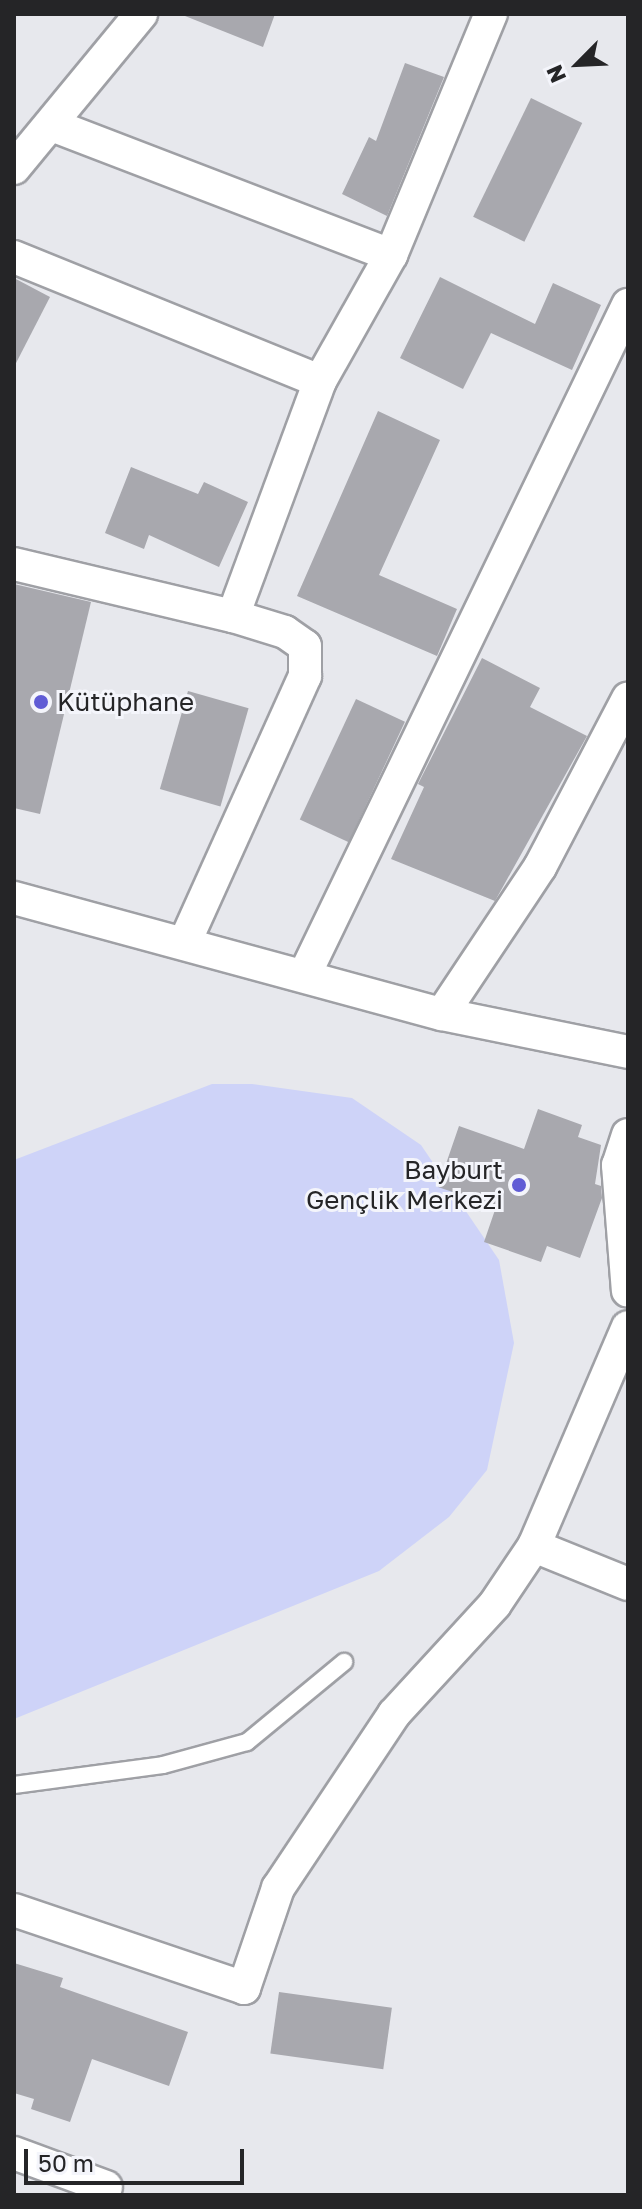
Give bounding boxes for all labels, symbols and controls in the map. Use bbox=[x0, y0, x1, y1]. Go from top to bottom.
north arrow bbox=[538, 24, 618, 104]
text: N bbox=[540, 61, 571, 87]
place label: Kütüphane bbox=[57, 686, 194, 718]
marker: Kütüphane bbox=[32, 693, 50, 711]
place label: Bayburt Gençlik Merkezi bbox=[306, 1154, 503, 1216]
marker: Bayburt Gençlik Merkezi bbox=[510, 1176, 528, 1194]
scale bar bbox=[28, 2133, 248, 2183]
text: 50 m bbox=[38, 2148, 94, 2177]

